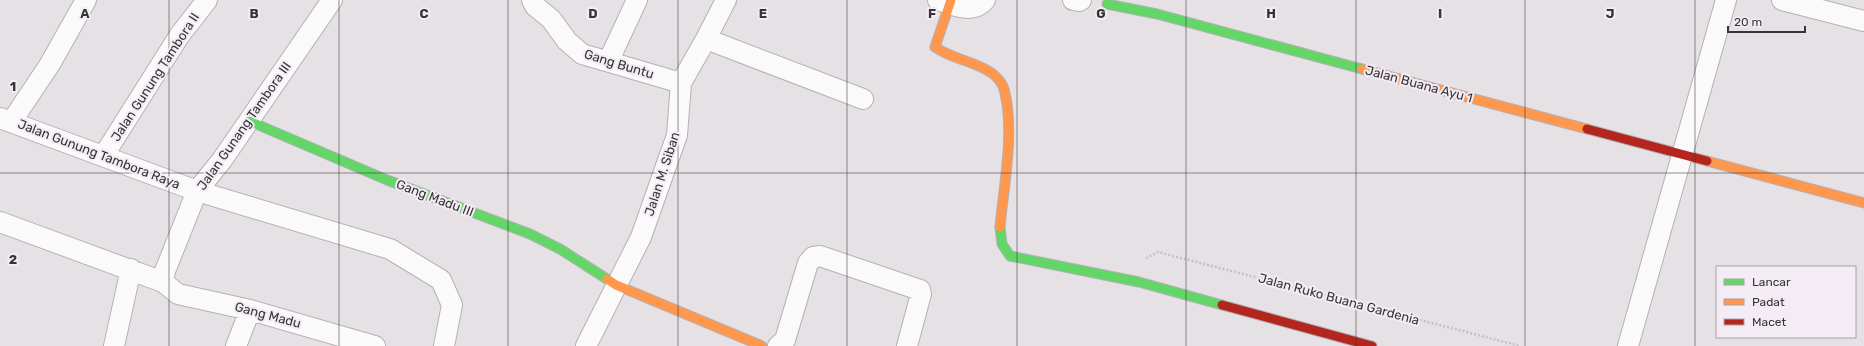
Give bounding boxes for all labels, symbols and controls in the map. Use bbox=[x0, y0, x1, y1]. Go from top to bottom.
text: A bbox=[80, 6, 90, 21]
text: B bbox=[249, 6, 259, 21]
text: C bbox=[419, 6, 429, 21]
text: D bbox=[588, 6, 598, 21]
text: E bbox=[759, 6, 767, 21]
text: F bbox=[928, 6, 936, 21]
text: G bbox=[1096, 6, 1106, 21]
text: H bbox=[1266, 6, 1276, 21]
text: I bbox=[1438, 6, 1442, 21]
text: J bbox=[1606, 6, 1614, 21]
scale bar bbox=[1728, 8, 1805, 34]
street label: Jalan Gunung Tambora II bbox=[108, 10, 203, 145]
text: 20 m bbox=[1734, 15, 1762, 29]
street label: Gang Buntu bbox=[582, 46, 656, 83]
street label: Jalan Gunang Tambora III bbox=[194, 59, 295, 194]
street label: Jalan Buana Ayu 1 bbox=[1364, 62, 1474, 106]
text: 1 bbox=[10, 79, 16, 94]
street label: Jalan Gunung Tambora Raya bbox=[15, 116, 182, 193]
street label: Jalan M. Siban bbox=[641, 130, 683, 218]
street label: Gang Madu III bbox=[394, 176, 476, 221]
text: 2 bbox=[9, 252, 17, 267]
legend bbox=[1716, 266, 1856, 338]
street label: Jalan Ruko Buana Gardenia bbox=[1257, 270, 1421, 328]
text: Lancar bbox=[1752, 275, 1791, 289]
text: Padat bbox=[1752, 295, 1785, 309]
street label: Gang Madu bbox=[233, 299, 303, 332]
text: Macet bbox=[1752, 315, 1786, 329]

